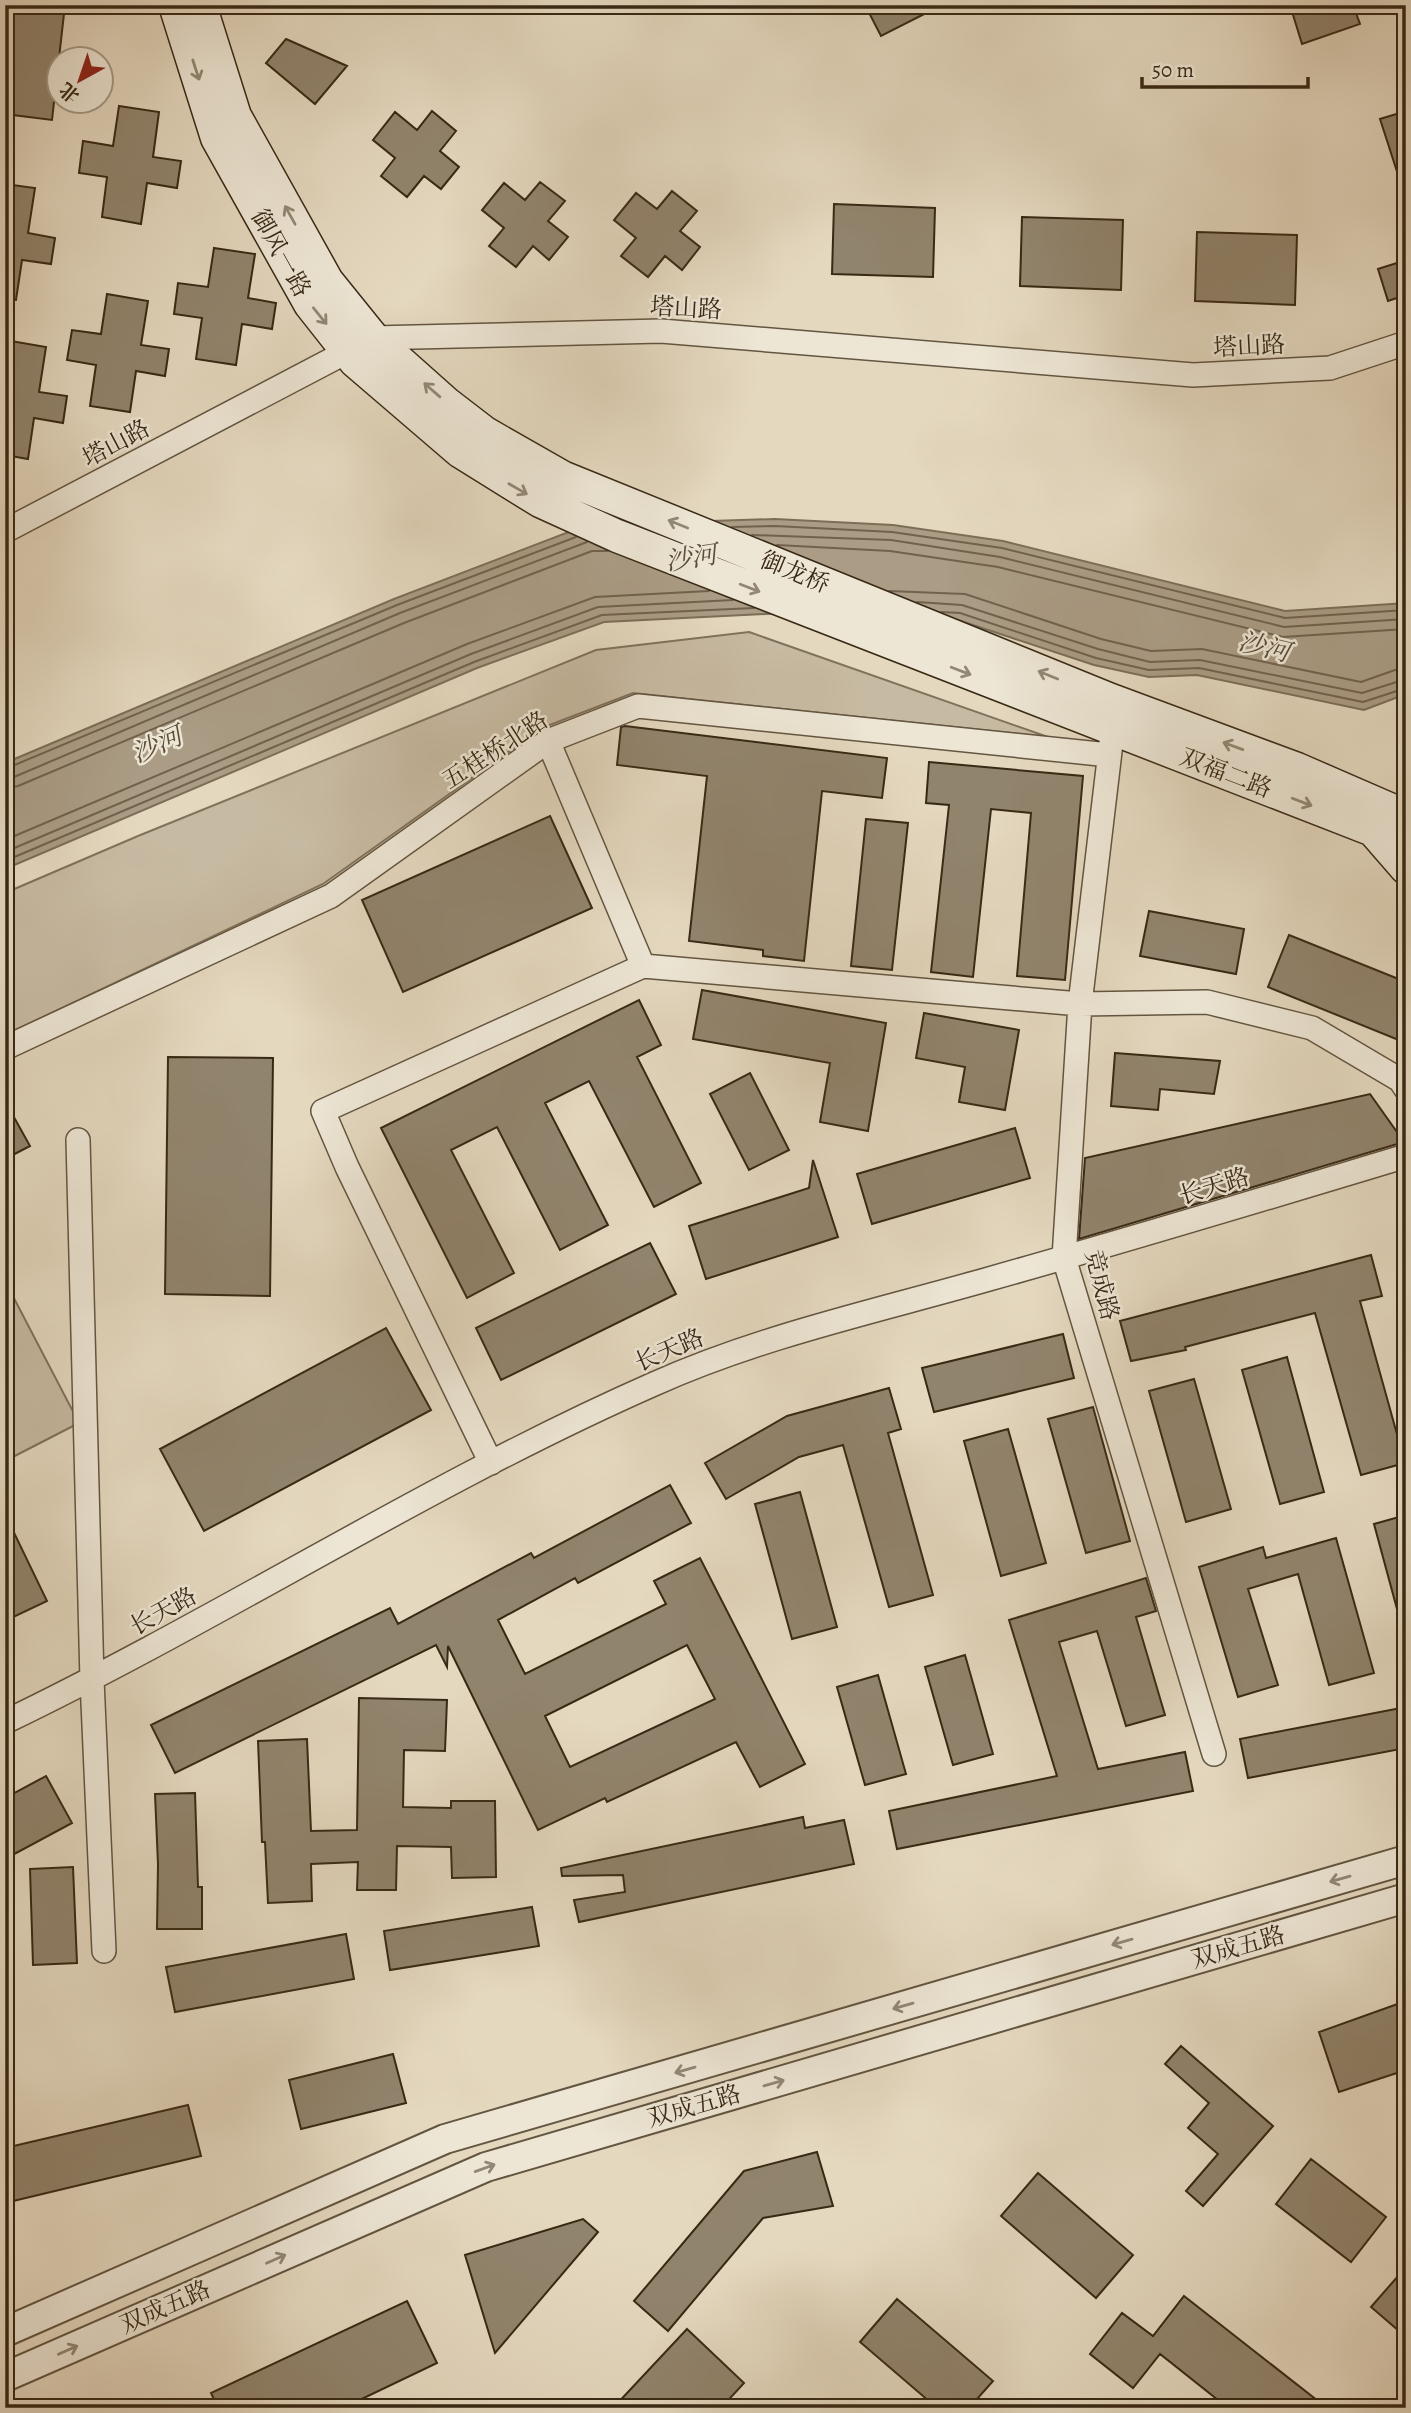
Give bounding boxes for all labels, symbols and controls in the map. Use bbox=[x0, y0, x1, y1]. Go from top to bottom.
north arrow bbox=[46, 46, 116, 116]
scale bar bbox=[1142, 46, 1308, 90]
text: 50 m bbox=[1152, 56, 1194, 84]
one-way arrow bbox=[191, 59, 203, 81]
text: 北 bbox=[54, 76, 85, 108]
street label: 御风一路 bbox=[244, 203, 318, 303]
one-way arrow bbox=[283, 206, 297, 226]
street label: 塔山路 bbox=[649, 290, 723, 326]
one-way arrow bbox=[312, 306, 327, 325]
street label: 塔山路 bbox=[1212, 328, 1286, 364]
one-way arrow bbox=[423, 382, 441, 398]
street label: 塔山路 bbox=[77, 412, 155, 474]
one-way arrow bbox=[508, 482, 528, 496]
one-way arrow bbox=[668, 517, 689, 530]
water label: 沙河 bbox=[663, 536, 723, 579]
street label: 御龙桥 bbox=[756, 544, 834, 600]
one-way arrow bbox=[738, 583, 760, 596]
water label: 沙河 bbox=[1235, 624, 1297, 671]
one-way arrow bbox=[950, 666, 972, 679]
one-way arrow bbox=[1037, 667, 1059, 680]
street label: 五桂桥北路 bbox=[436, 704, 554, 796]
water label: 沙河 bbox=[126, 717, 192, 772]
one-way arrow bbox=[1222, 738, 1244, 751]
street label: 双福二路 bbox=[1175, 741, 1277, 805]
one-way arrow bbox=[1290, 796, 1312, 809]
street label: 长天路 bbox=[1175, 1160, 1253, 1212]
street label: 竞成路 bbox=[1078, 1246, 1126, 1324]
street label: 长天路 bbox=[630, 1321, 708, 1379]
street label: 长天路 bbox=[124, 1580, 202, 1642]
one-way arrow bbox=[1329, 1873, 1351, 1886]
street label: 双成五路 bbox=[1187, 1918, 1289, 1976]
one-way arrow bbox=[1111, 1937, 1133, 1950]
one-way arrow bbox=[893, 2000, 915, 2013]
one-way arrow bbox=[674, 2064, 696, 2077]
one-way arrow bbox=[762, 2075, 784, 2088]
street label: 双成五路 bbox=[643, 2077, 745, 2135]
one-way arrow bbox=[474, 2161, 495, 2174]
one-way arrow bbox=[265, 2252, 286, 2265]
street label: 双成五路 bbox=[115, 2273, 215, 2341]
one-way arrow bbox=[57, 2343, 78, 2356]

